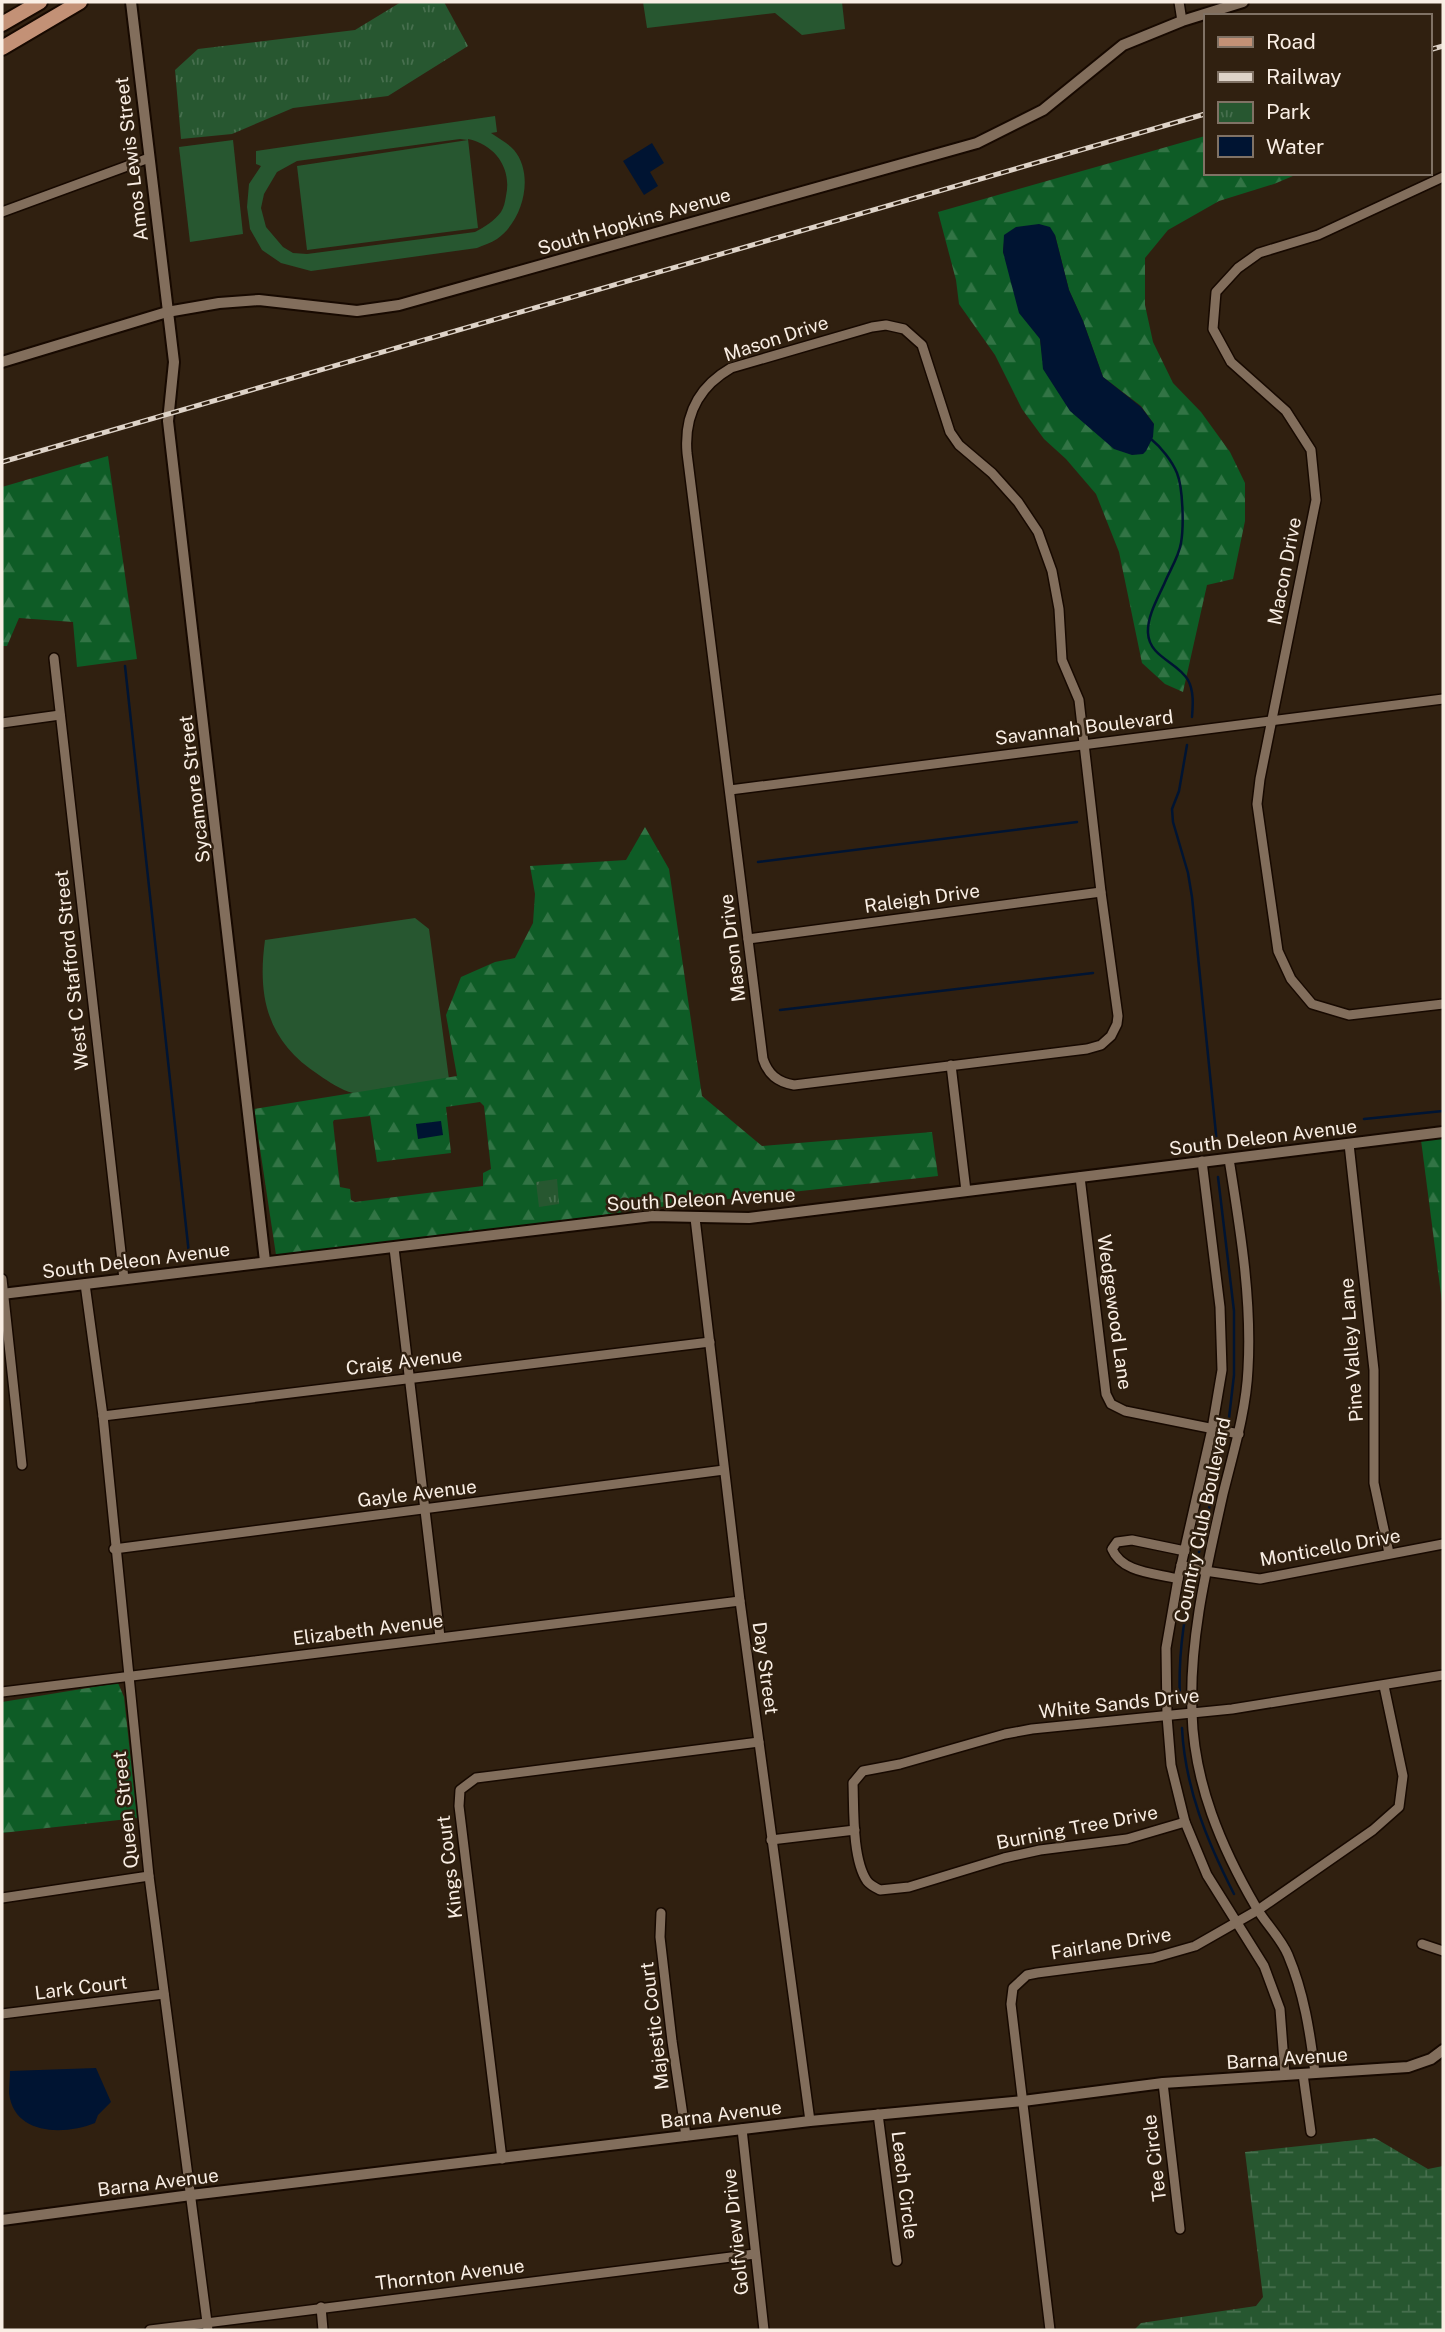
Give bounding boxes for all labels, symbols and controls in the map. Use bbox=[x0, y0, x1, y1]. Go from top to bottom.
legend bbox=[1204, 14, 1431, 175]
text: Road bbox=[1266, 29, 1316, 54]
text: Railway bbox=[1266, 64, 1342, 89]
street label: Amos Lewis Street bbox=[110, 76, 152, 242]
text: Park bbox=[1266, 99, 1311, 124]
text: Water bbox=[1266, 134, 1324, 159]
street label: South Hopkins Avenue bbox=[535, 183, 733, 259]
street label: Mason Drive bbox=[721, 311, 831, 365]
street label: Macon Drive bbox=[1263, 515, 1305, 627]
street label: Savannah Boulevard bbox=[993, 705, 1175, 749]
street label: Sycamore Street bbox=[174, 714, 214, 864]
street label: West C Stafford Street bbox=[50, 869, 92, 1071]
street label: Raleigh Drive bbox=[863, 879, 981, 917]
street label: Mason Drive bbox=[714, 893, 750, 1003]
street label: South Deleon Avenue bbox=[1168, 1115, 1358, 1159]
street label: South Deleon Avenue bbox=[606, 1183, 796, 1215]
street label: Wedgewood Lane bbox=[1093, 1233, 1137, 1391]
street label: South Deleon Avenue bbox=[41, 1238, 231, 1282]
street label: Pine Valley Lane bbox=[1335, 1277, 1367, 1423]
street label: Craig Avenue bbox=[345, 1343, 463, 1379]
street label: Country Club Boulevard bbox=[1169, 1415, 1235, 1625]
street label: Gayle Avenue bbox=[356, 1475, 478, 1511]
street label: Monticello Drive bbox=[1258, 1524, 1402, 1570]
street label: Elizabeth Avenue bbox=[291, 1609, 445, 1649]
street label: Day Street bbox=[749, 1620, 783, 1716]
street label: White Sands Drive bbox=[1038, 1684, 1200, 1722]
street label: Queen Street bbox=[108, 1750, 142, 1870]
street label: Burning Tree Drive bbox=[994, 1801, 1160, 1853]
street label: Kings Court bbox=[432, 1814, 466, 1920]
street label: Fairlane Drive bbox=[1049, 1923, 1173, 1963]
street label: Majestic Court bbox=[635, 1961, 673, 2091]
street label: Lark Court bbox=[33, 1970, 129, 2004]
street label: Barna Avenue bbox=[1225, 2043, 1349, 2073]
street label: Barna Avenue bbox=[659, 2096, 783, 2132]
street label: Tee Circle bbox=[1138, 2113, 1170, 2203]
street label: Leach Circle bbox=[887, 2130, 923, 2240]
street label: Barna Avenue bbox=[96, 2164, 220, 2200]
street label: Golfview Drive bbox=[717, 2167, 753, 2297]
street label: Thornton Avenue bbox=[374, 2254, 526, 2294]

